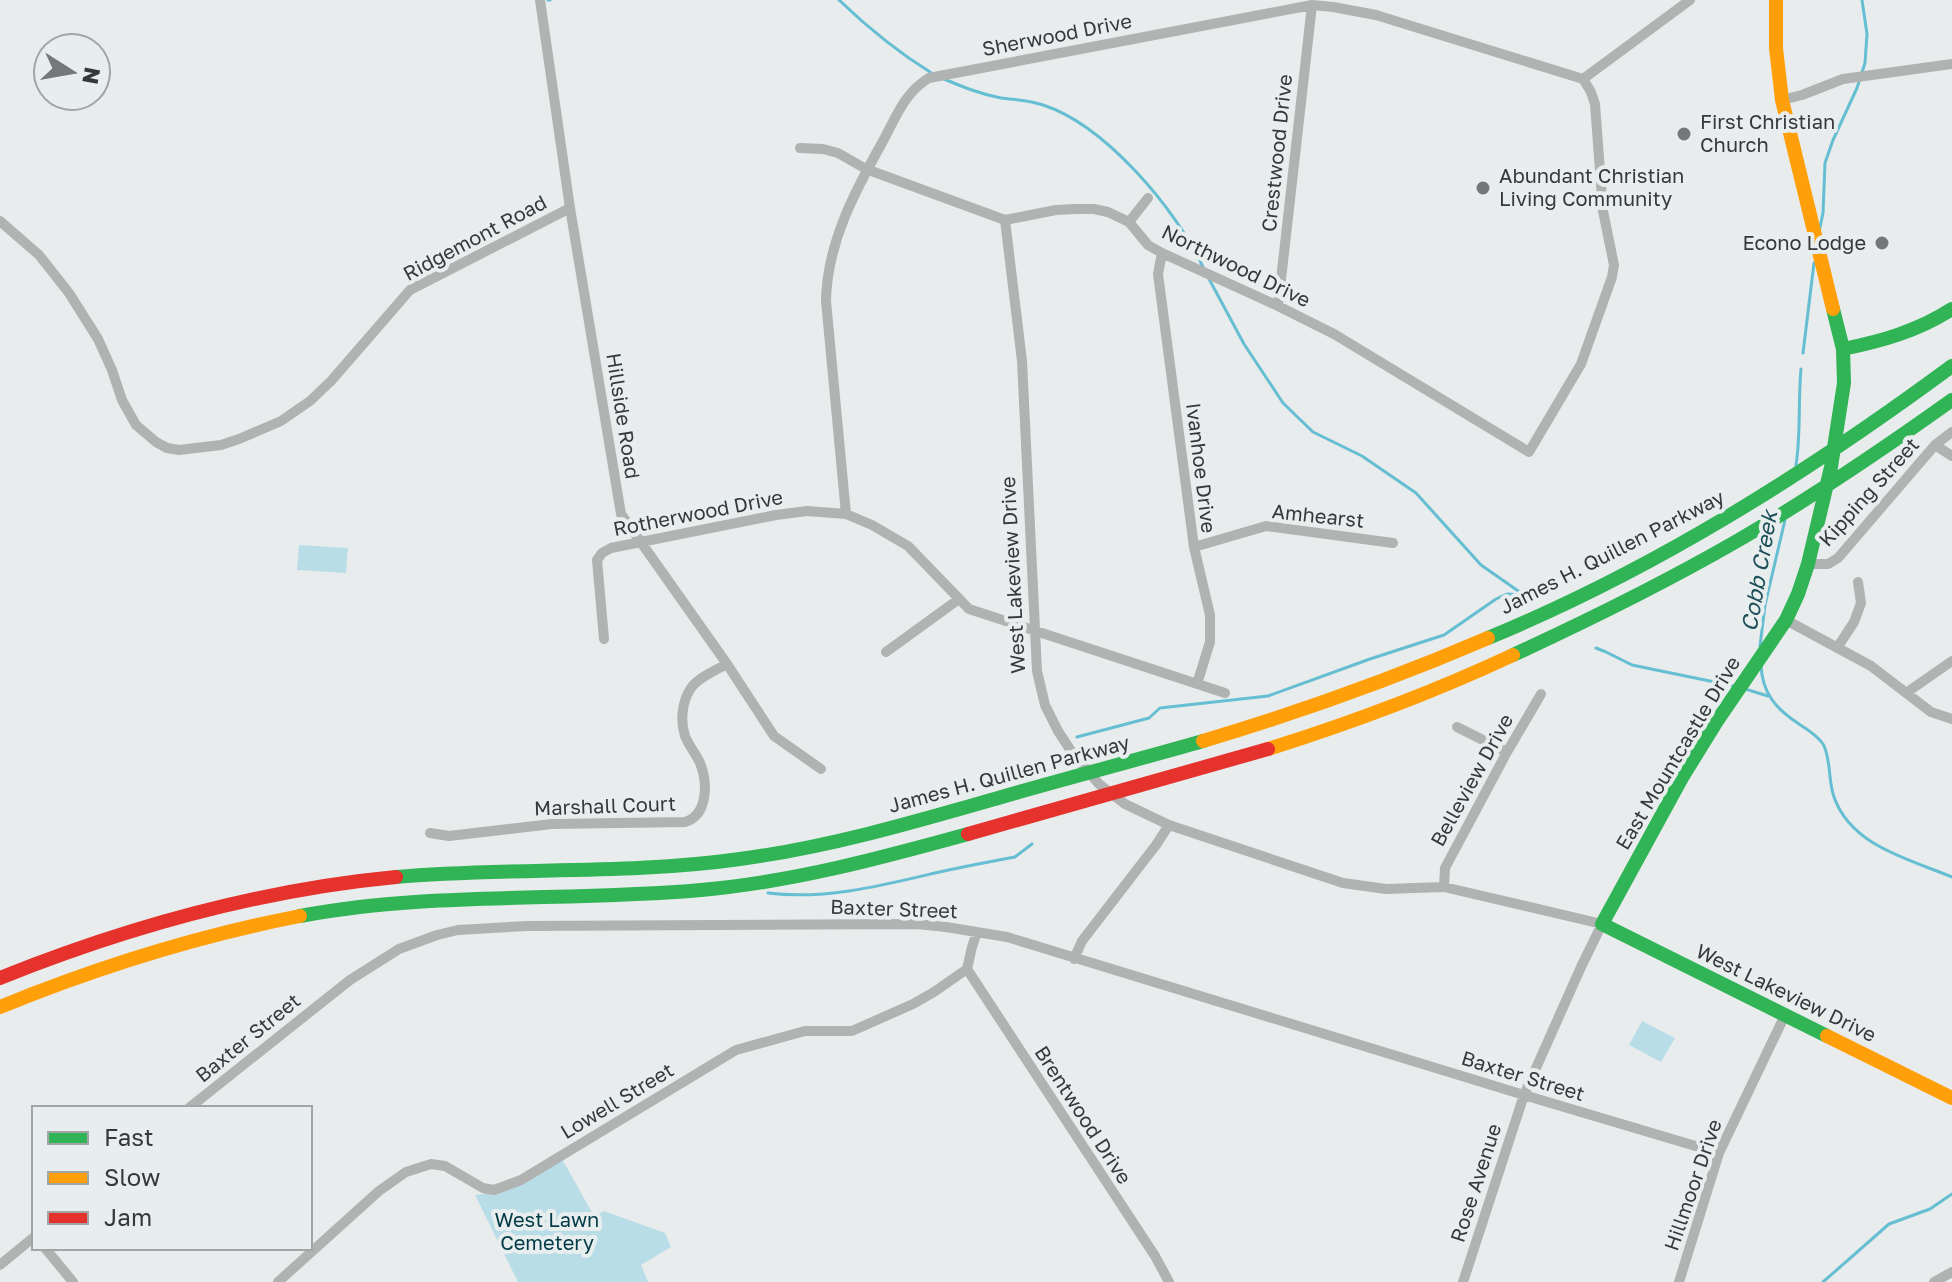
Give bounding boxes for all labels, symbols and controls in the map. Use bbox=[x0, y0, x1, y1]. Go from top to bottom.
street label: Sherwood Drive bbox=[980, 8, 1134, 60]
north arrow bbox=[32, 32, 112, 112]
text: N bbox=[77, 65, 107, 87]
street label: Crestwood Drive bbox=[1256, 73, 1296, 233]
place label: First Christian Church bbox=[1700, 109, 1835, 156]
marker: First Christian Church bbox=[1675, 125, 1693, 143]
place label: Abundant Christian Living Community bbox=[1499, 163, 1684, 210]
marker: Abundant Christian Living Community bbox=[1474, 179, 1492, 197]
street label: Ridgemont Road bbox=[399, 189, 550, 285]
street label: Northwood Drive bbox=[1158, 219, 1315, 311]
place label: Econo Lodge bbox=[1742, 230, 1866, 254]
marker: Econo Lodge bbox=[1873, 234, 1891, 252]
street label: Hillside Road bbox=[602, 351, 646, 481]
street label: Ivanhoe Drive bbox=[1182, 401, 1222, 534]
street label: Kipping Street bbox=[1813, 432, 1923, 551]
street label: West Lakeview Drive bbox=[995, 476, 1029, 674]
street label: Rotherwood Drive bbox=[611, 484, 785, 540]
street label: James H. Quillen Parkway bbox=[1495, 484, 1728, 618]
street label: Amhearst bbox=[1271, 498, 1365, 532]
water label: Cobb Creek bbox=[1735, 506, 1783, 633]
street label: East Mountcastle Drive bbox=[1610, 651, 1744, 854]
street label: Belleview Drive bbox=[1425, 709, 1517, 850]
street label: James H. Quillen Parkway bbox=[886, 729, 1132, 817]
street label: Marshall Court bbox=[533, 791, 676, 819]
street label: Baxter Street bbox=[830, 894, 958, 922]
street label: West Lakeview Drive bbox=[1692, 938, 1880, 1046]
street label: Baxter Street bbox=[190, 988, 305, 1087]
street label: Brentwood Drive bbox=[1030, 1041, 1137, 1188]
street label: Baxter Street bbox=[1459, 1045, 1588, 1105]
street label: Lowell Street bbox=[556, 1057, 677, 1143]
legend bbox=[32, 1106, 312, 1250]
street label: Hillmoor Drive bbox=[1658, 1116, 1726, 1254]
street label: Rose Avenue bbox=[1445, 1120, 1505, 1245]
text: Fast bbox=[104, 1122, 154, 1151]
text: Slow bbox=[104, 1162, 160, 1191]
text: Jam bbox=[104, 1202, 152, 1231]
park label: West Lawn Cemetery bbox=[495, 1207, 599, 1254]

